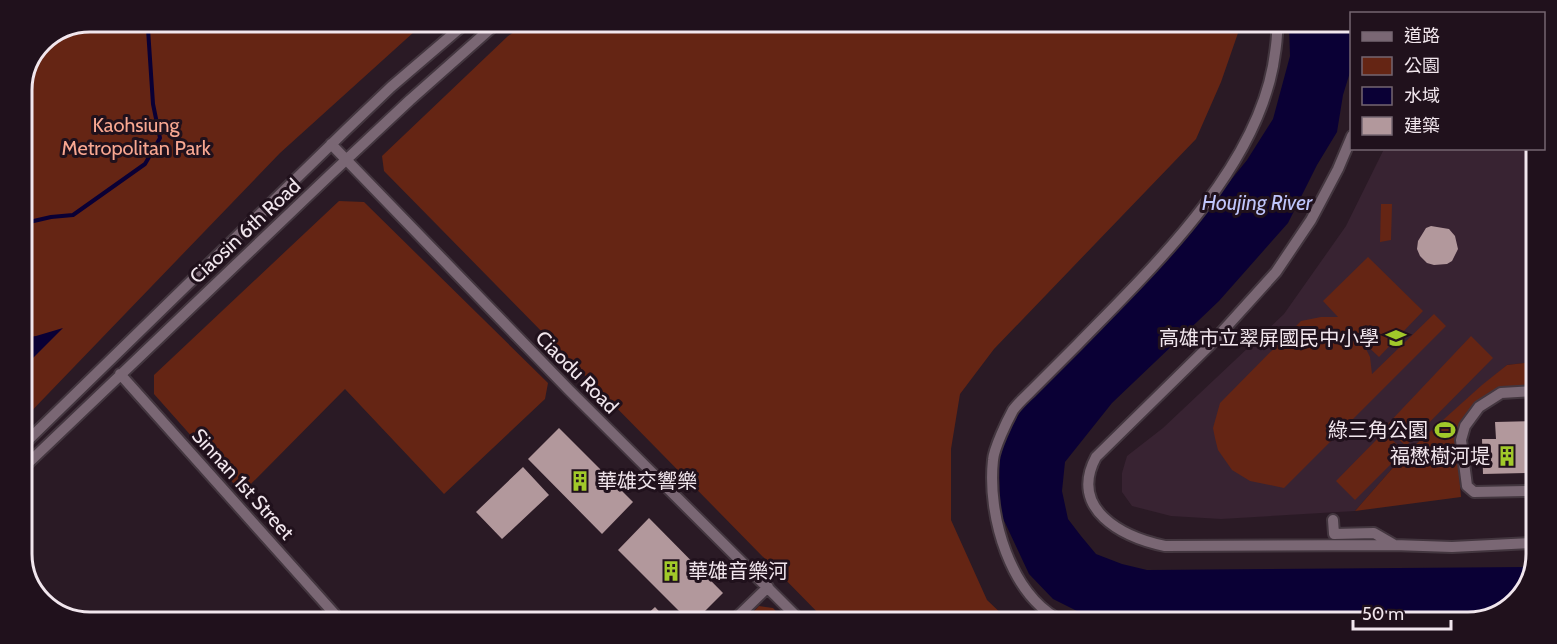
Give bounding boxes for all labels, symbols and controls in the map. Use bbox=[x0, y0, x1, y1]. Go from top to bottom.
legend bbox=[1350, 12, 1545, 150]
text: 道路 bbox=[1404, 25, 1440, 47]
text: 公園 bbox=[1404, 55, 1440, 77]
text: 水域 bbox=[1404, 85, 1440, 107]
park label: Kaohsiung Metropolitan Park bbox=[61, 113, 211, 160]
text: 建築 bbox=[1404, 115, 1440, 137]
street label: Ciaosin 6th Road bbox=[185, 174, 305, 288]
water label: Houjing River bbox=[1202, 190, 1314, 216]
street label: Ciaodu Road bbox=[531, 326, 623, 418]
place label: 高雄市立翠屏國民中小學 bbox=[1159, 326, 1379, 350]
school or university icon: 高雄市立翠屏國民中小學 bbox=[1384, 326, 1408, 350]
place label: 綠三角公園 bbox=[1328, 418, 1428, 442]
sports icon: 綠三角公園 bbox=[1433, 418, 1457, 442]
street label: Sinnan 1st Street bbox=[187, 424, 299, 545]
place label: 福懋樹河堤 bbox=[1390, 444, 1490, 468]
building icon: 福懋樹河堤 bbox=[1495, 444, 1519, 468]
building icon: 華雄交響樂 bbox=[568, 469, 592, 493]
place label: 華雄交響樂 bbox=[597, 469, 697, 493]
building icon: 華雄音樂河 bbox=[659, 559, 683, 583]
place label: 華雄音樂河 bbox=[688, 559, 788, 583]
scale bar bbox=[1353, 593, 1450, 631]
text: 50 m bbox=[1362, 603, 1404, 625]

